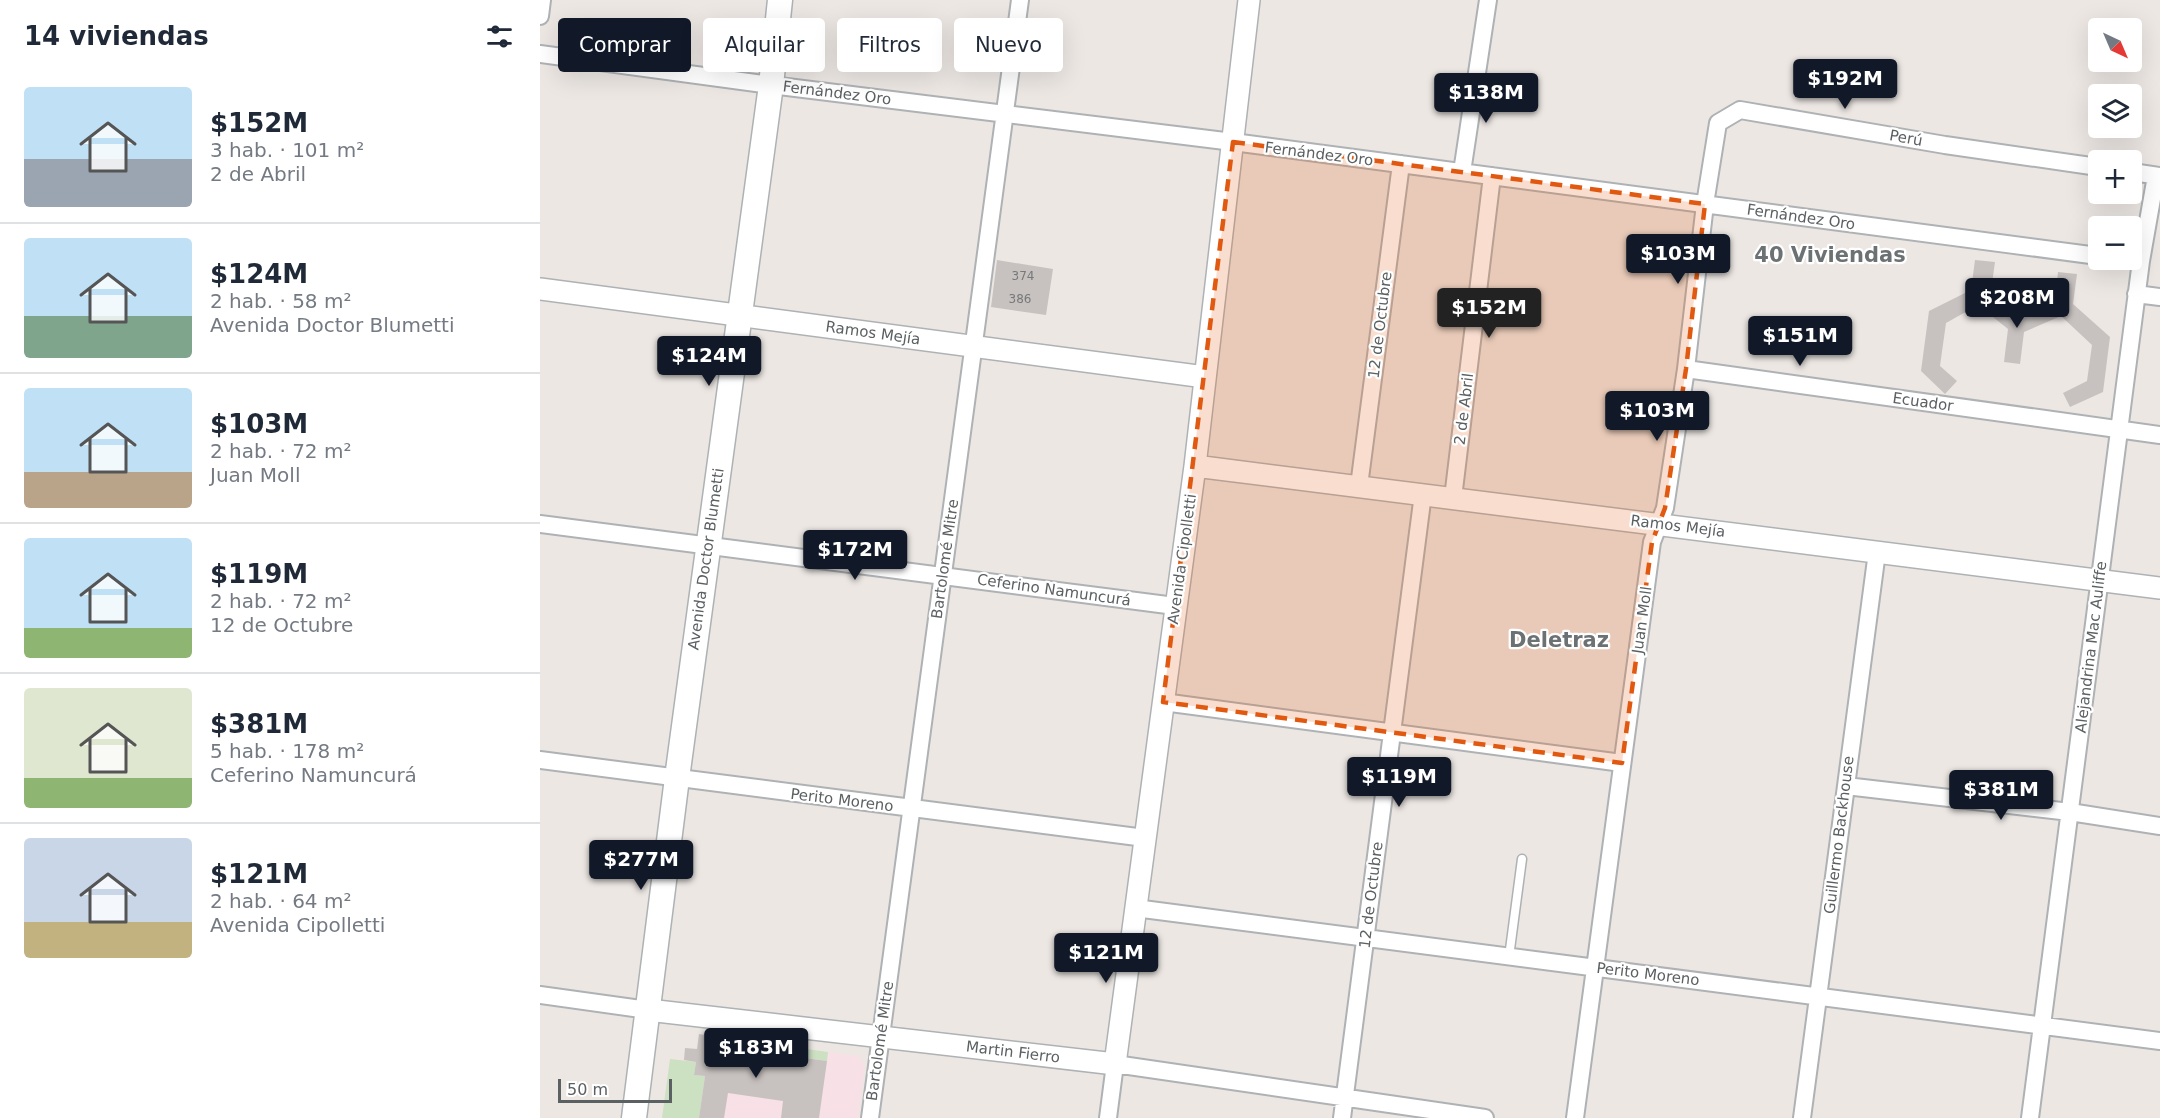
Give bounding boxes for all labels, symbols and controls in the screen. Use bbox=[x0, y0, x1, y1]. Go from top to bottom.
chip: Comprar bbox=[558, 18, 691, 72]
chip: Alquilar bbox=[703, 18, 825, 72]
chip: Filtros bbox=[837, 18, 942, 72]
chip: Nuevo bbox=[954, 18, 1063, 72]
north arrow bbox=[2088, 18, 2142, 72]
map controls bbox=[2088, 18, 2142, 270]
icon: filters bbox=[483, 20, 516, 53]
text: 14 viviendas bbox=[24, 21, 209, 51]
pin: $192M bbox=[1803, 59, 1887, 110]
text: $192M bbox=[1807, 66, 1883, 90]
pin: $138M bbox=[1444, 73, 1528, 124]
street label: Fernández Oro bbox=[782, 77, 892, 109]
text: $138M bbox=[1448, 80, 1524, 104]
button: layers bbox=[2088, 84, 2142, 138]
text: $152M bbox=[210, 108, 308, 138]
icon: home bbox=[72, 111, 144, 183]
street label: Perú bbox=[1888, 126, 1924, 150]
text: 3 hab. · 101 m² bbox=[210, 138, 364, 162]
street label: Fernández Oro bbox=[1264, 138, 1374, 170]
button: + bbox=[2088, 150, 2142, 204]
text: 2 de Abril bbox=[210, 162, 306, 186]
street label: Fernández Oro bbox=[1746, 200, 1856, 234]
button: − bbox=[2088, 216, 2142, 270]
pin: $103M bbox=[1636, 234, 1720, 285]
text: $103M bbox=[1640, 241, 1716, 265]
district label: 40 Viviendas bbox=[1754, 243, 1906, 267]
text: $124M bbox=[210, 259, 308, 289]
icon: home bbox=[72, 262, 144, 334]
house number: 374 bbox=[1012, 269, 1034, 283]
street label: 12 de Octubre bbox=[1365, 271, 1395, 379]
pin: $208M bbox=[1975, 278, 2059, 329]
text: $208M bbox=[1979, 285, 2055, 309]
pin: $152M bbox=[1447, 288, 1531, 339]
text: 2 hab. · 58 m² bbox=[210, 289, 351, 313]
house number: 386 bbox=[1009, 292, 1031, 306]
text: $152M bbox=[1451, 295, 1527, 319]
text: Avenida Doctor Blumetti bbox=[210, 313, 454, 337]
pin: $151M bbox=[1758, 316, 1842, 367]
street label: Ramos Mejía bbox=[825, 317, 921, 349]
text: $151M bbox=[1762, 323, 1838, 347]
pin: $124M bbox=[667, 336, 751, 387]
text: $124M bbox=[671, 343, 747, 367]
street label: 2 de Abril bbox=[1451, 372, 1477, 446]
street label: Ecuador bbox=[1891, 389, 1955, 415]
pin: $103M bbox=[1615, 391, 1699, 442]
text: $103M bbox=[1619, 398, 1695, 422]
text: $103M bbox=[210, 409, 308, 439]
icon: home bbox=[72, 412, 144, 484]
text: 2 hab. · 72 m² bbox=[210, 439, 351, 463]
text: Juan Moll bbox=[210, 463, 300, 487]
street label: Avenida Doctor Blumetti bbox=[684, 467, 728, 651]
street label: Avenida Cipolletti bbox=[1164, 493, 1200, 625]
street label: Bartolomé Mitre bbox=[928, 498, 962, 620]
street label: Ramos Mejía bbox=[1630, 511, 1726, 541]
pin: $172M bbox=[813, 530, 897, 581]
text: $172M bbox=[817, 537, 893, 561]
text: $119M bbox=[210, 559, 308, 589]
street label: Alejandrina Mac Auliffe bbox=[2072, 560, 2110, 734]
icon: home bbox=[72, 562, 144, 634]
street label: Ceferino Namuncurá bbox=[976, 570, 1132, 610]
street label: Juan Moll bbox=[1628, 585, 1656, 656]
text: 2 hab. · 72 m² bbox=[210, 589, 351, 613]
text: 12 de Octubre bbox=[210, 613, 353, 637]
district label: Deletraz bbox=[1509, 628, 1609, 652]
text: $381M bbox=[210, 709, 308, 739]
icon: home bbox=[72, 712, 144, 784]
text: 5 hab. · 178 m² bbox=[210, 739, 364, 763]
street label: Guillermo Backhouse bbox=[1820, 755, 1858, 915]
pin: $119M bbox=[1357, 757, 1441, 808]
text: Ceferino Namuncurá bbox=[210, 763, 417, 787]
text: $119M bbox=[1361, 764, 1437, 788]
pin: $381M bbox=[1959, 770, 2043, 821]
text: $381M bbox=[1963, 777, 2039, 801]
street label: Perito Moreno bbox=[789, 785, 895, 815]
pin: $277M bbox=[599, 840, 683, 891]
street label: 12 de Octubre bbox=[1356, 841, 1386, 949]
text: $277M bbox=[603, 847, 679, 871]
text: $121M bbox=[210, 859, 308, 889]
icon: home bbox=[72, 862, 144, 934]
text: 2 hab. · 64 m² bbox=[210, 889, 351, 913]
text: Avenida Cipolletti bbox=[210, 913, 385, 937]
pin: $121M bbox=[1064, 933, 1148, 984]
text: $121M bbox=[1068, 940, 1144, 964]
street label: Perito Moreno bbox=[1595, 959, 1701, 989]
street label: Bartolomé Mitre bbox=[863, 980, 897, 1102]
pin: $183M bbox=[714, 1028, 798, 1079]
text: $183M bbox=[718, 1035, 794, 1059]
street label: Martin Fierro bbox=[965, 1037, 1061, 1067]
scale bar bbox=[558, 1076, 672, 1104]
text: 50 m bbox=[567, 1080, 608, 1099]

